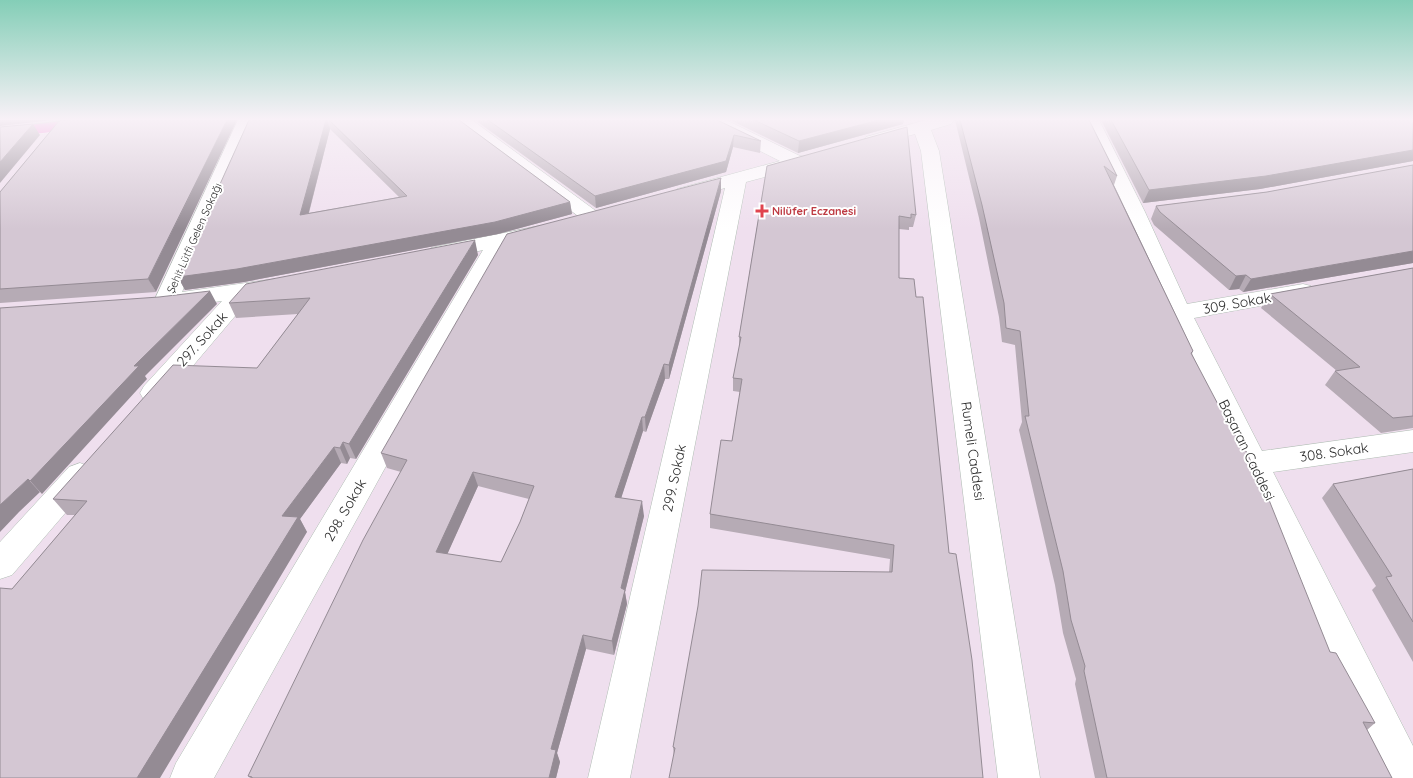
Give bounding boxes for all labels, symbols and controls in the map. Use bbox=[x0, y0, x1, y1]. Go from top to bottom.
street label: Şehit Lütfi Gelen Sokağı bbox=[163, 181, 225, 295]
place label: Nilüfer Eczanesi bbox=[772, 204, 856, 218]
marker: Nilüfer Eczanesi bbox=[756, 205, 768, 217]
street label: 309. Sokak bbox=[1201, 288, 1273, 318]
street label: 297. Sokak bbox=[173, 308, 231, 370]
street label: Başaran Caddesi bbox=[1215, 396, 1279, 504]
street label: Rumeli Caddesi bbox=[957, 400, 989, 502]
street label: 308. Sokak bbox=[1298, 438, 1370, 466]
street label: 299. Sokak bbox=[658, 442, 690, 514]
street label: 298. Sokak bbox=[320, 476, 370, 544]

